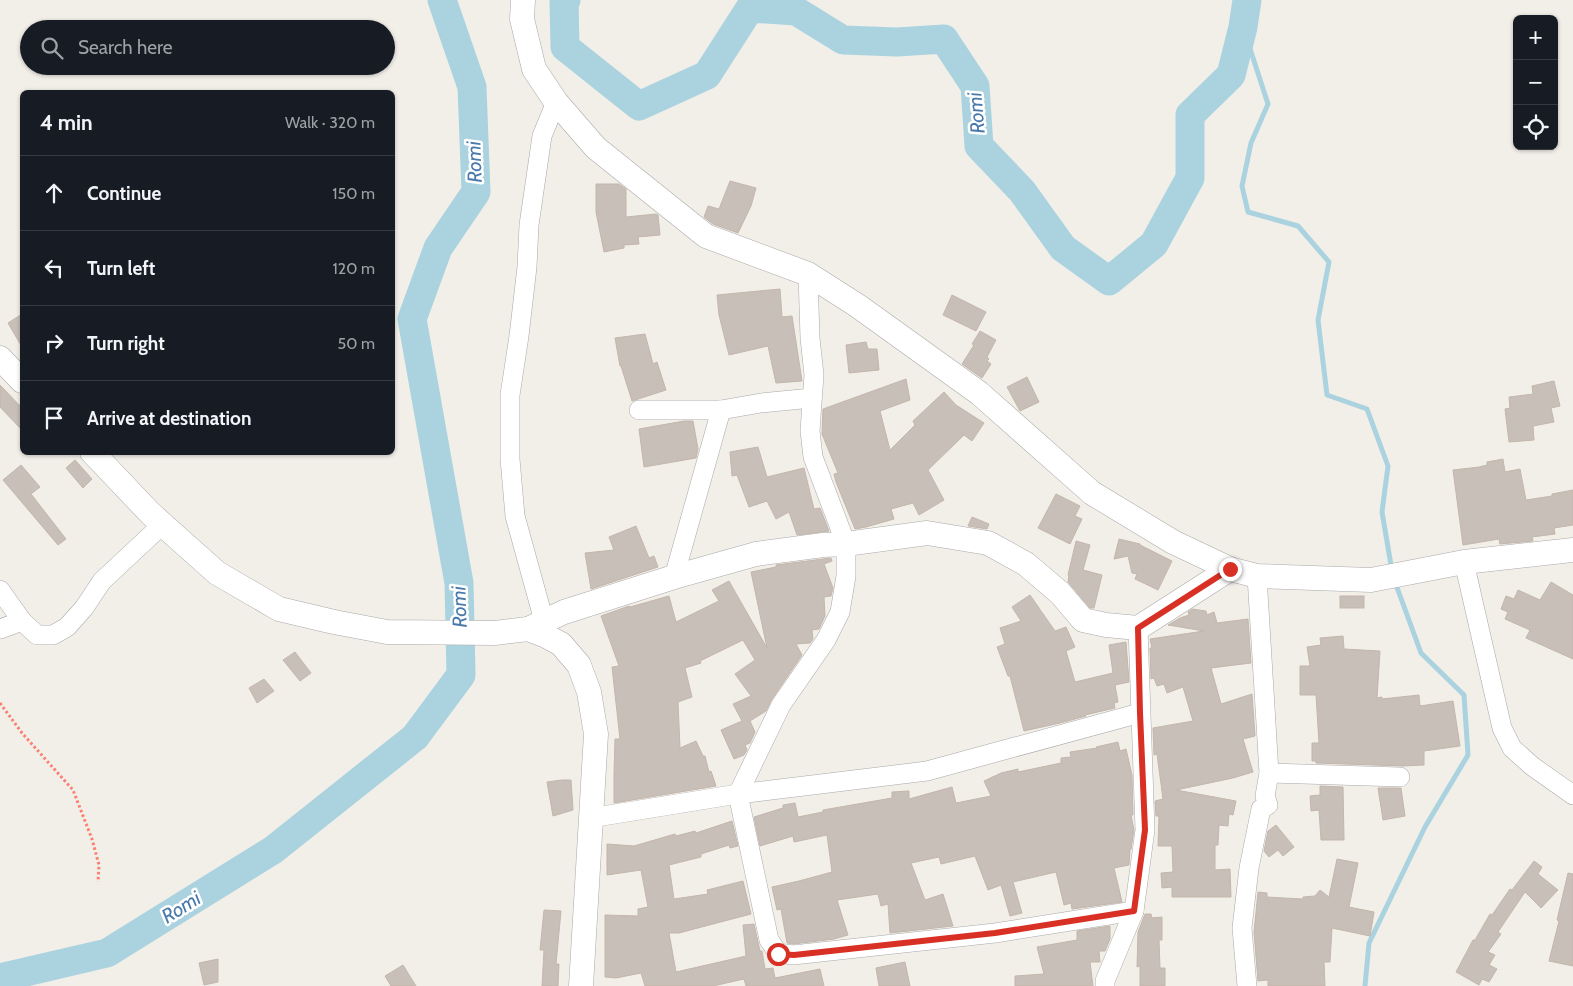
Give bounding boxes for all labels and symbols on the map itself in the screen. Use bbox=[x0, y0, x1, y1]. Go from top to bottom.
water label: Romi bbox=[962, 91, 990, 135]
water label: Romi bbox=[461, 140, 487, 183]
route end bbox=[1219, 558, 1242, 581]
water label: Romi bbox=[446, 585, 472, 628]
water label: Romi bbox=[157, 885, 206, 928]
route start bbox=[767, 943, 790, 966]

